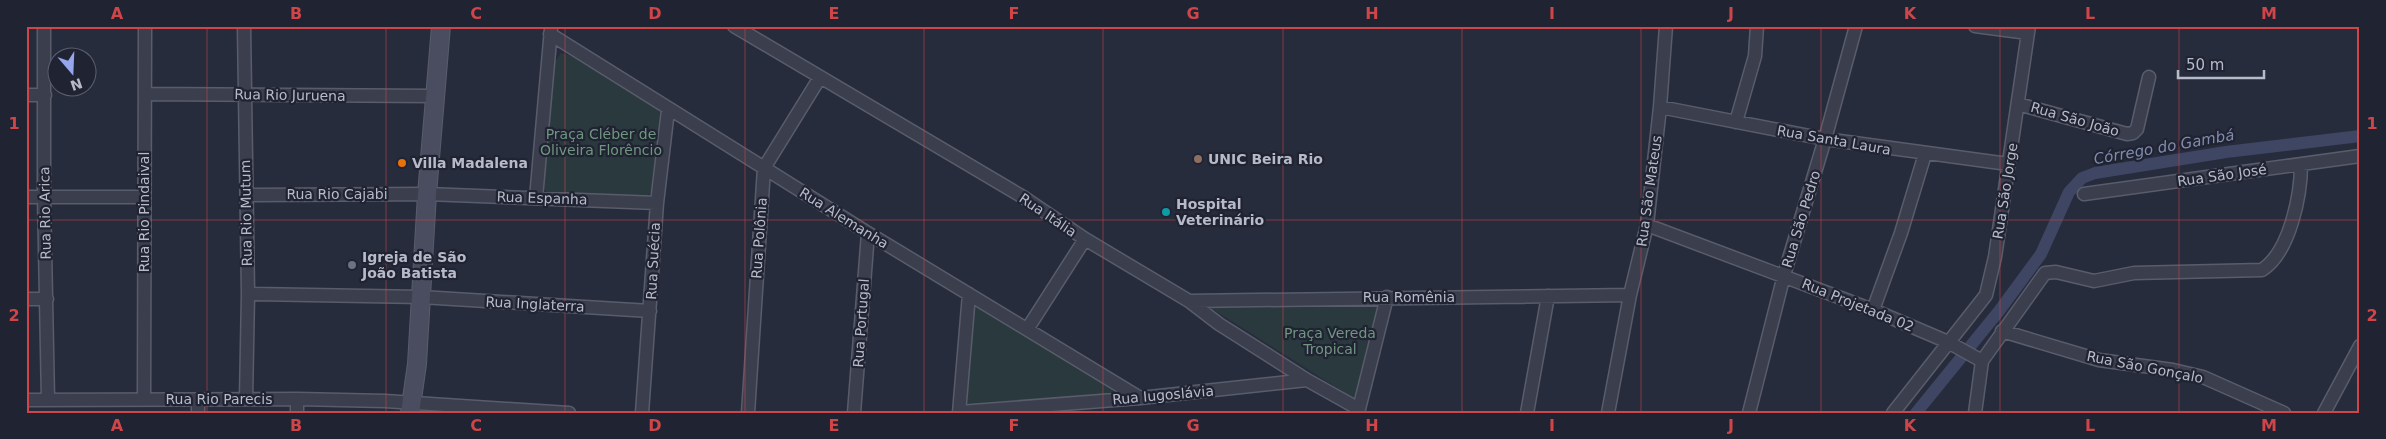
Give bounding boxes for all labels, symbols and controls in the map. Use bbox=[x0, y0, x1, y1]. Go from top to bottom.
text: A bbox=[111, 4, 124, 23]
text: B bbox=[290, 4, 302, 23]
text: C bbox=[470, 4, 482, 23]
text: D bbox=[648, 4, 662, 23]
text: E bbox=[829, 4, 839, 23]
text: F bbox=[1009, 4, 1019, 23]
text: G bbox=[1186, 4, 1200, 23]
text: H bbox=[1365, 4, 1379, 23]
text: I bbox=[1549, 4, 1555, 23]
text: J bbox=[1727, 4, 1734, 23]
text: K bbox=[1904, 4, 1917, 23]
text: L bbox=[2085, 4, 2095, 23]
text: M bbox=[2261, 4, 2277, 23]
north arrow bbox=[48, 48, 98, 98]
scale bar bbox=[2178, 48, 2265, 80]
text: 50 m bbox=[2186, 56, 2224, 74]
text: N bbox=[68, 75, 84, 94]
street label: Rua Rio Juruena bbox=[234, 86, 346, 104]
street label: Rua São João bbox=[2029, 99, 2121, 139]
text: 1 bbox=[8, 114, 20, 133]
text: 1 bbox=[2366, 114, 2378, 133]
street label: Rua Santa Laura bbox=[1776, 122, 1892, 158]
park label: Praça Cléber de Oliveira Florêncio bbox=[540, 126, 662, 158]
water label: Córrego do Gambá bbox=[2092, 126, 2236, 168]
street label: Rua São Mateus bbox=[1633, 134, 1665, 248]
street label: Rua São Jorge bbox=[1989, 142, 2021, 240]
place label: UNIC Beira Rio bbox=[1208, 151, 1323, 167]
street label: Rua Rio Pindaival bbox=[136, 152, 152, 272]
marker: UNIC Beira Rio bbox=[1192, 153, 1204, 165]
place label: Villa Madalena bbox=[412, 155, 528, 171]
marker: Villa Madalena bbox=[396, 157, 408, 169]
street label: Rua Rio Mutum bbox=[237, 160, 255, 266]
street label: Rua São José bbox=[2176, 161, 2268, 189]
street label: Rua Rio Arica bbox=[36, 166, 54, 260]
street label: Rua São Pedro bbox=[1779, 168, 1823, 270]
street label: Rua Alemanha bbox=[797, 184, 891, 252]
street label: Rua Rio Cajabi bbox=[286, 186, 388, 202]
street label: Rua Espanha bbox=[496, 188, 588, 208]
street label: Rua Itália bbox=[1016, 190, 1080, 240]
place label: Hospital Veterinário bbox=[1176, 196, 1265, 228]
street label: Rua Polônia bbox=[748, 197, 770, 279]
marker: Hospital Veterinário bbox=[1160, 206, 1172, 218]
street label: Rua Suécia bbox=[643, 222, 663, 300]
place label: Igreja de São João Batista bbox=[361, 249, 467, 281]
marker: Igreja de São João Batista bbox=[346, 259, 358, 271]
street label: Rua Projetada 02 bbox=[1800, 275, 1916, 335]
street label: Rua Portugal bbox=[850, 278, 872, 368]
street label: Rua Romênia bbox=[1363, 289, 1455, 305]
street label: Rua Inglaterra bbox=[485, 293, 585, 315]
text: 2 bbox=[8, 306, 20, 325]
text: 2 bbox=[2366, 306, 2378, 325]
park label: Praça Vereda Tropical bbox=[1284, 325, 1376, 357]
street label: Rua São Gonçalo bbox=[2085, 348, 2205, 386]
street label: Rua Iugoslávia bbox=[1112, 383, 1214, 407]
street label: Rua Rio Parecis bbox=[166, 391, 272, 407]
text: A bbox=[111, 416, 124, 435]
text: B bbox=[290, 416, 302, 435]
text: C bbox=[470, 416, 482, 435]
text: D bbox=[648, 416, 662, 435]
text: E bbox=[829, 416, 839, 435]
text: F bbox=[1009, 416, 1019, 435]
text: G bbox=[1186, 416, 1200, 435]
text: H bbox=[1365, 416, 1379, 435]
text: I bbox=[1549, 416, 1555, 435]
text: J bbox=[1727, 416, 1734, 435]
text: K bbox=[1904, 416, 1917, 435]
text: L bbox=[2085, 416, 2095, 435]
text: M bbox=[2261, 416, 2277, 435]

